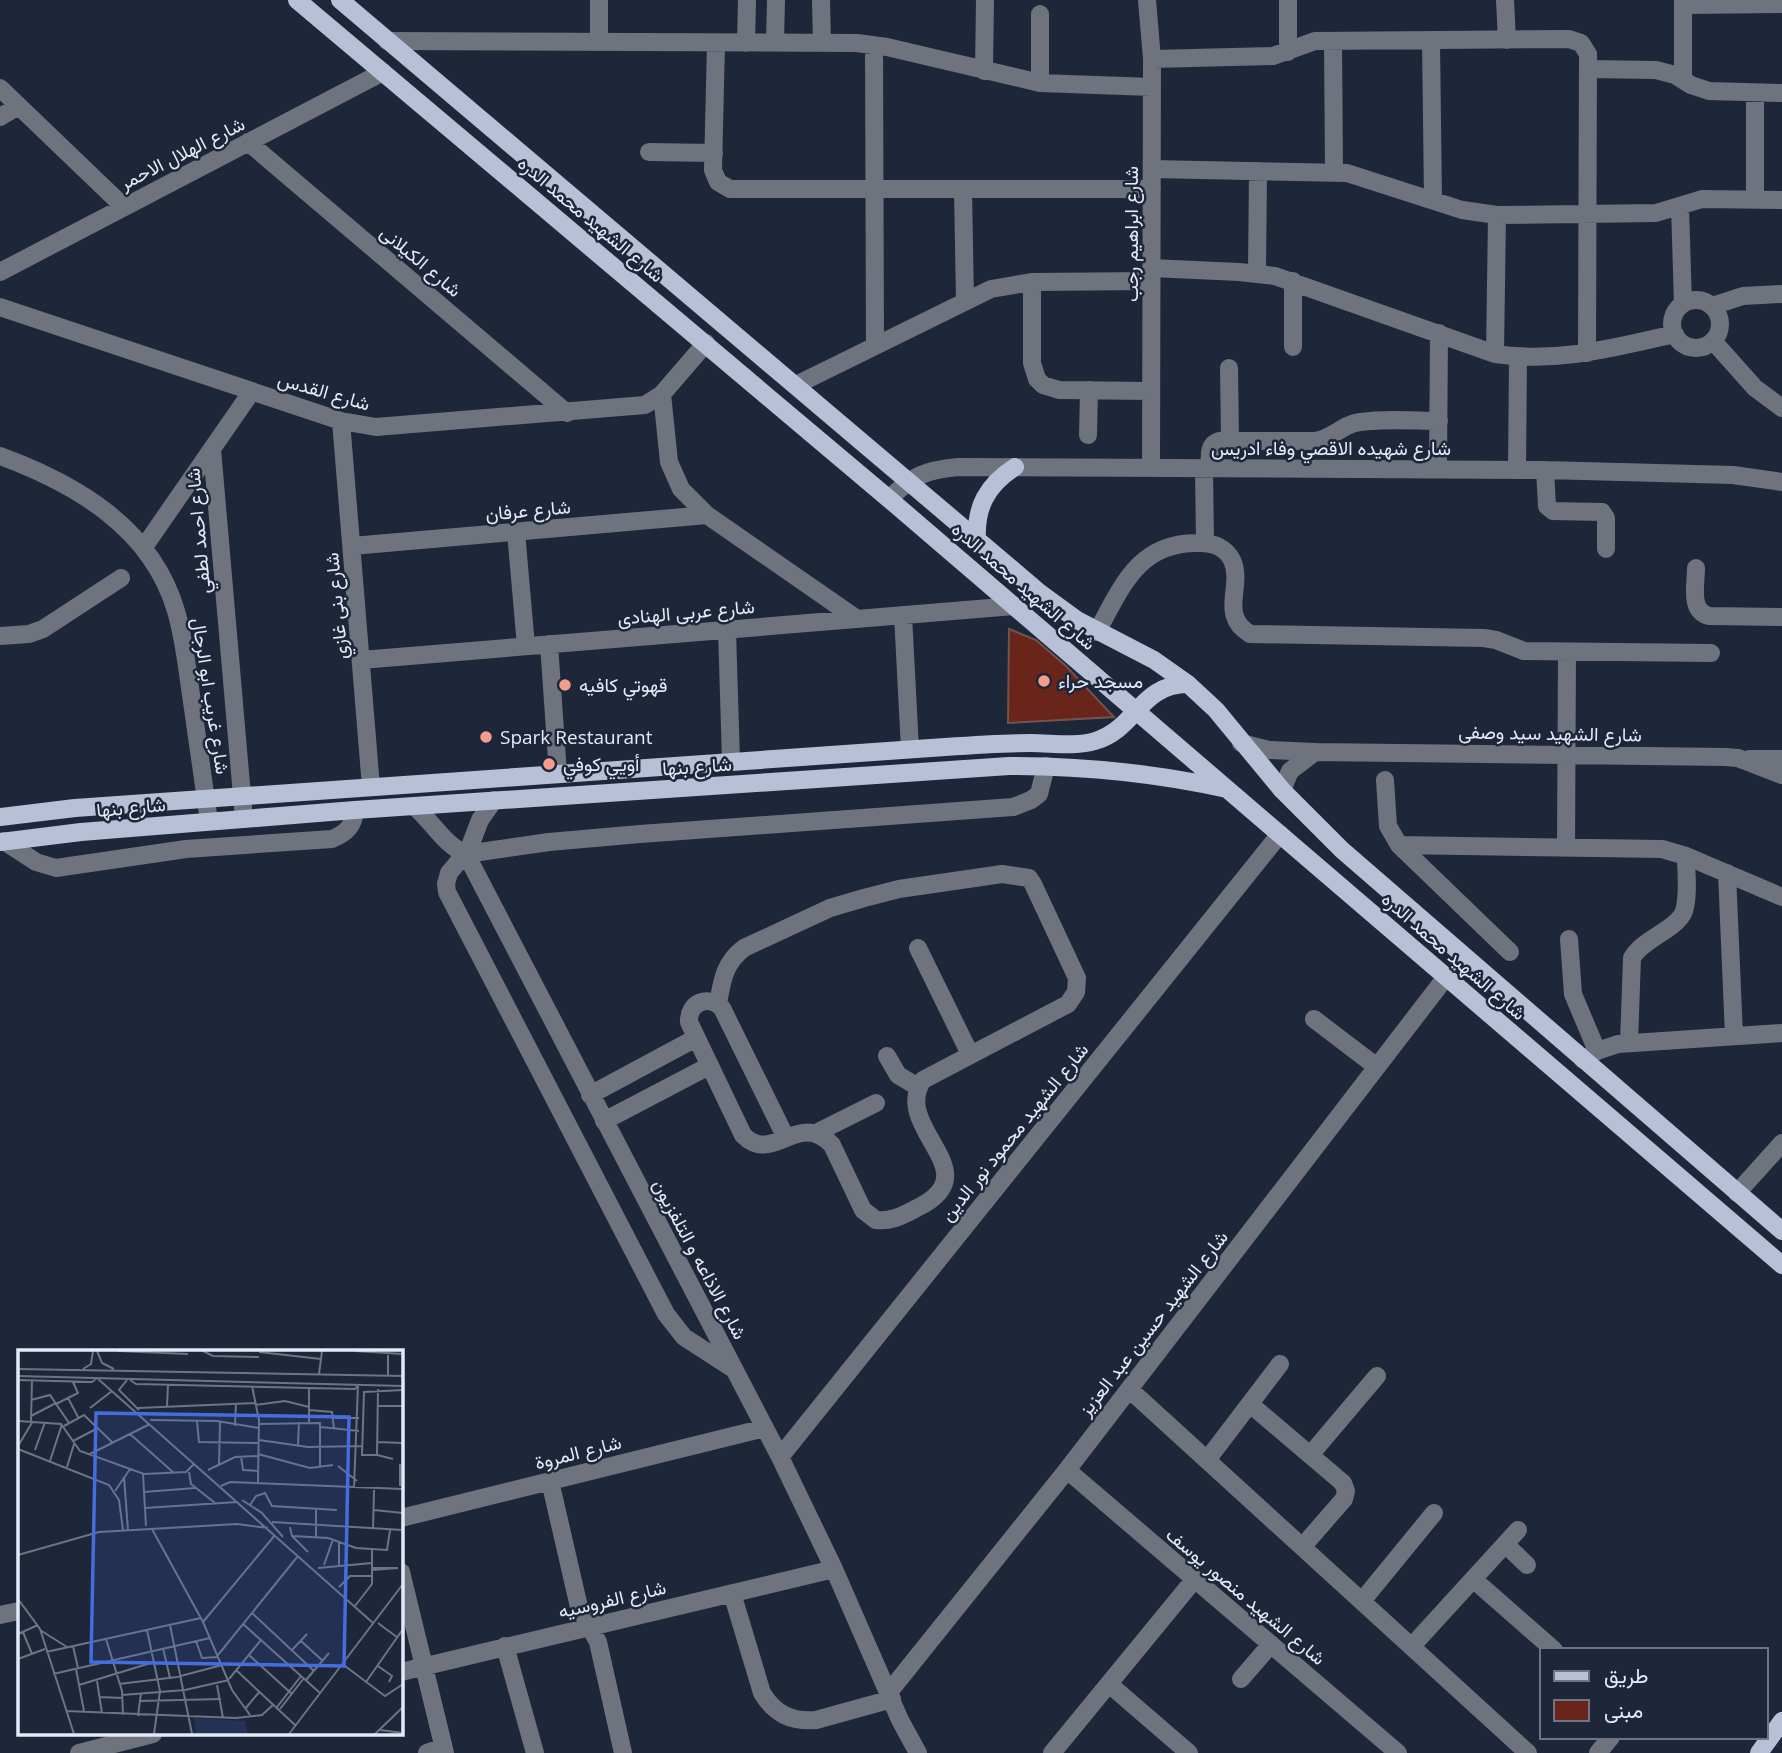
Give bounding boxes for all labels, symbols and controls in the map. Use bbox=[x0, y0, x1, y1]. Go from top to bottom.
street label: شارع الهلال الاحمر bbox=[114, 110, 249, 196]
street label: شارع الشهيد محمد الدره bbox=[512, 150, 670, 288]
street label: شارع ابراهيم رجب bbox=[1118, 166, 1144, 302]
street label: شارع الكيلانى bbox=[375, 219, 467, 303]
street label: شارع القدس bbox=[275, 365, 373, 417]
street label: شارع شهيده الاقصي وفاء ادريس bbox=[1211, 435, 1451, 464]
street label: شارع احمد لطفي bbox=[180, 467, 219, 595]
street label: شارع عرفان bbox=[484, 493, 572, 527]
street label: شارع الشهيد محمد الدره bbox=[946, 516, 1102, 656]
street label: شارع بنى غازي bbox=[318, 551, 357, 661]
street label: شارع عربى الهنادى bbox=[616, 593, 756, 631]
street label: شارع غريب ابو الرجال bbox=[186, 616, 236, 776]
place label: مسجد حراء bbox=[1058, 668, 1143, 694]
place label: قهوتي كافيه bbox=[579, 672, 668, 701]
marker: مسجد حراء bbox=[1036, 673, 1052, 689]
marker: قهوتي كافيه bbox=[557, 677, 573, 693]
street label: شارع الشهيد سيد وصفى bbox=[1458, 718, 1642, 748]
place label: Spark Restaurant bbox=[500, 724, 653, 750]
marker: Spark Restaurant bbox=[478, 729, 494, 745]
place label: أويي كوفي bbox=[563, 751, 640, 780]
street label: شارع بنها bbox=[661, 751, 733, 781]
marker: أويي كوفي bbox=[541, 756, 557, 772]
street label: شارع بنها bbox=[95, 791, 167, 823]
street label: شارع الشهيد محمد الدره bbox=[1376, 886, 1532, 1026]
street label: شارع الشهيد محمود نور الدين bbox=[934, 1037, 1094, 1227]
street label: شارع الاذاعه و التلفزيون bbox=[647, 1174, 753, 1344]
street label: شارع الشهيد حسين عبد العزيز bbox=[1072, 1225, 1234, 1422]
inset map bbox=[18, 1350, 402, 1736]
street label: شارع المروة bbox=[532, 1429, 624, 1475]
street label: شارع الشهيد منصور يوسف bbox=[1161, 1521, 1331, 1671]
street label: شارع الفروسيه bbox=[556, 1574, 668, 1624]
legend bbox=[1540, 1648, 1768, 1739]
text: طريق bbox=[1604, 1661, 1649, 1689]
text: مبنى bbox=[1604, 1696, 1643, 1724]

